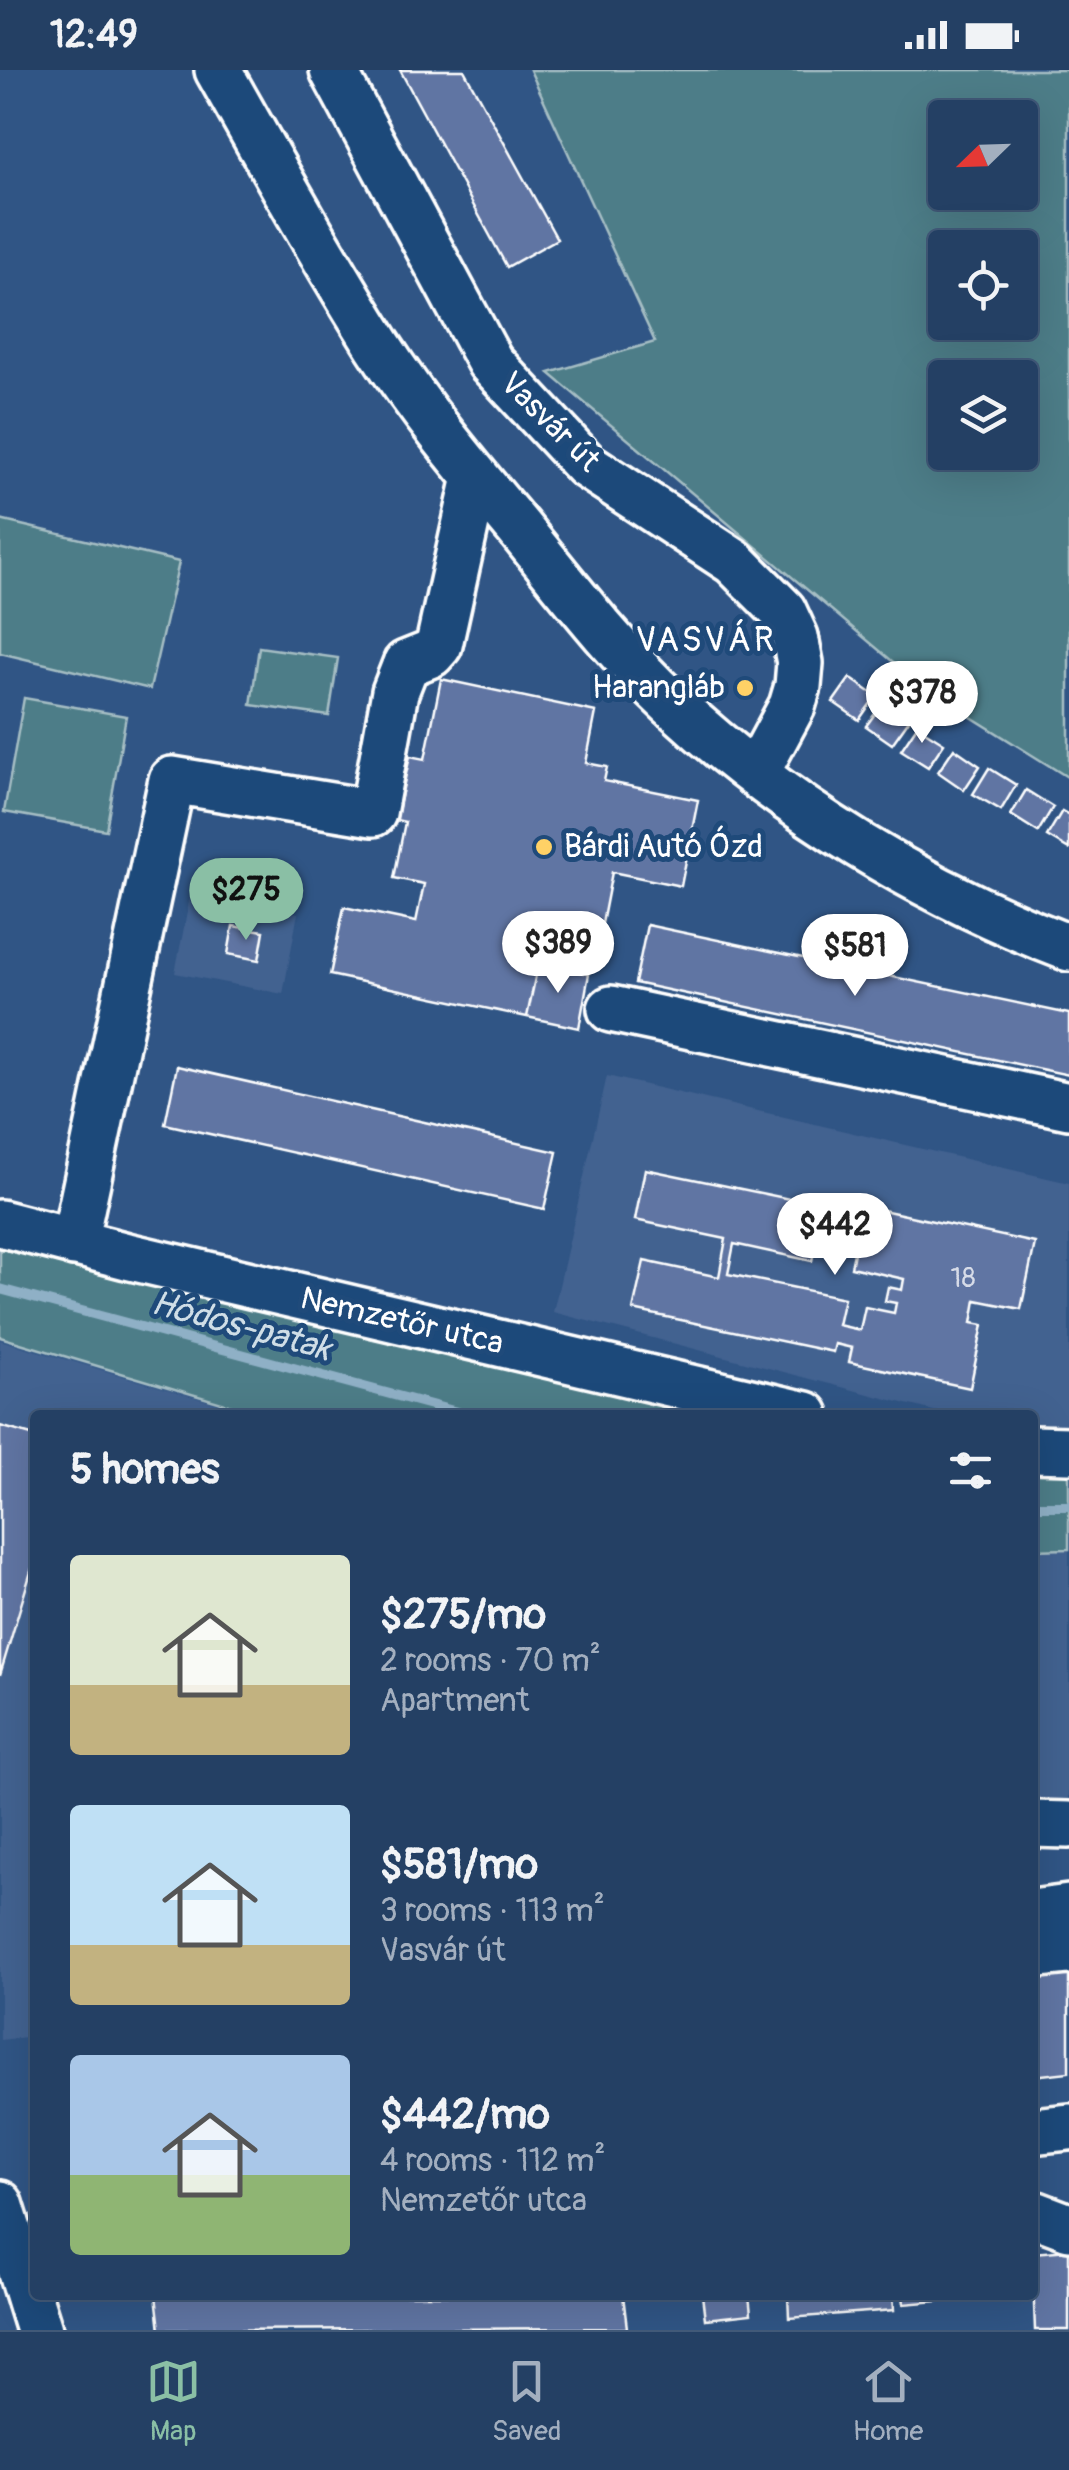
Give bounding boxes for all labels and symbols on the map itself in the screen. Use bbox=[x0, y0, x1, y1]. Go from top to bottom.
north arrow bbox=[928, 100, 1038, 210]
street label: Vasvár út bbox=[491, 363, 609, 481]
district label: VASVÁR bbox=[635, 618, 777, 662]
pin: $378 bbox=[863, 661, 981, 746]
place label: Harangláb bbox=[592, 668, 725, 708]
marker: Harangláb bbox=[734, 677, 756, 699]
place label: Bárdi Autó Ózd bbox=[564, 825, 763, 867]
marker: Bárdi Autó Ózd bbox=[533, 836, 555, 858]
pin: $275 bbox=[187, 858, 305, 943]
pin: $389 bbox=[499, 911, 617, 996]
pin: $581 bbox=[796, 914, 914, 999]
pin: $442 bbox=[776, 1193, 894, 1278]
house number: 18 bbox=[950, 1261, 976, 1296]
street label: Nemzetőr utca bbox=[297, 1278, 507, 1364]
water label: Hódos-patak bbox=[147, 1281, 339, 1372]

